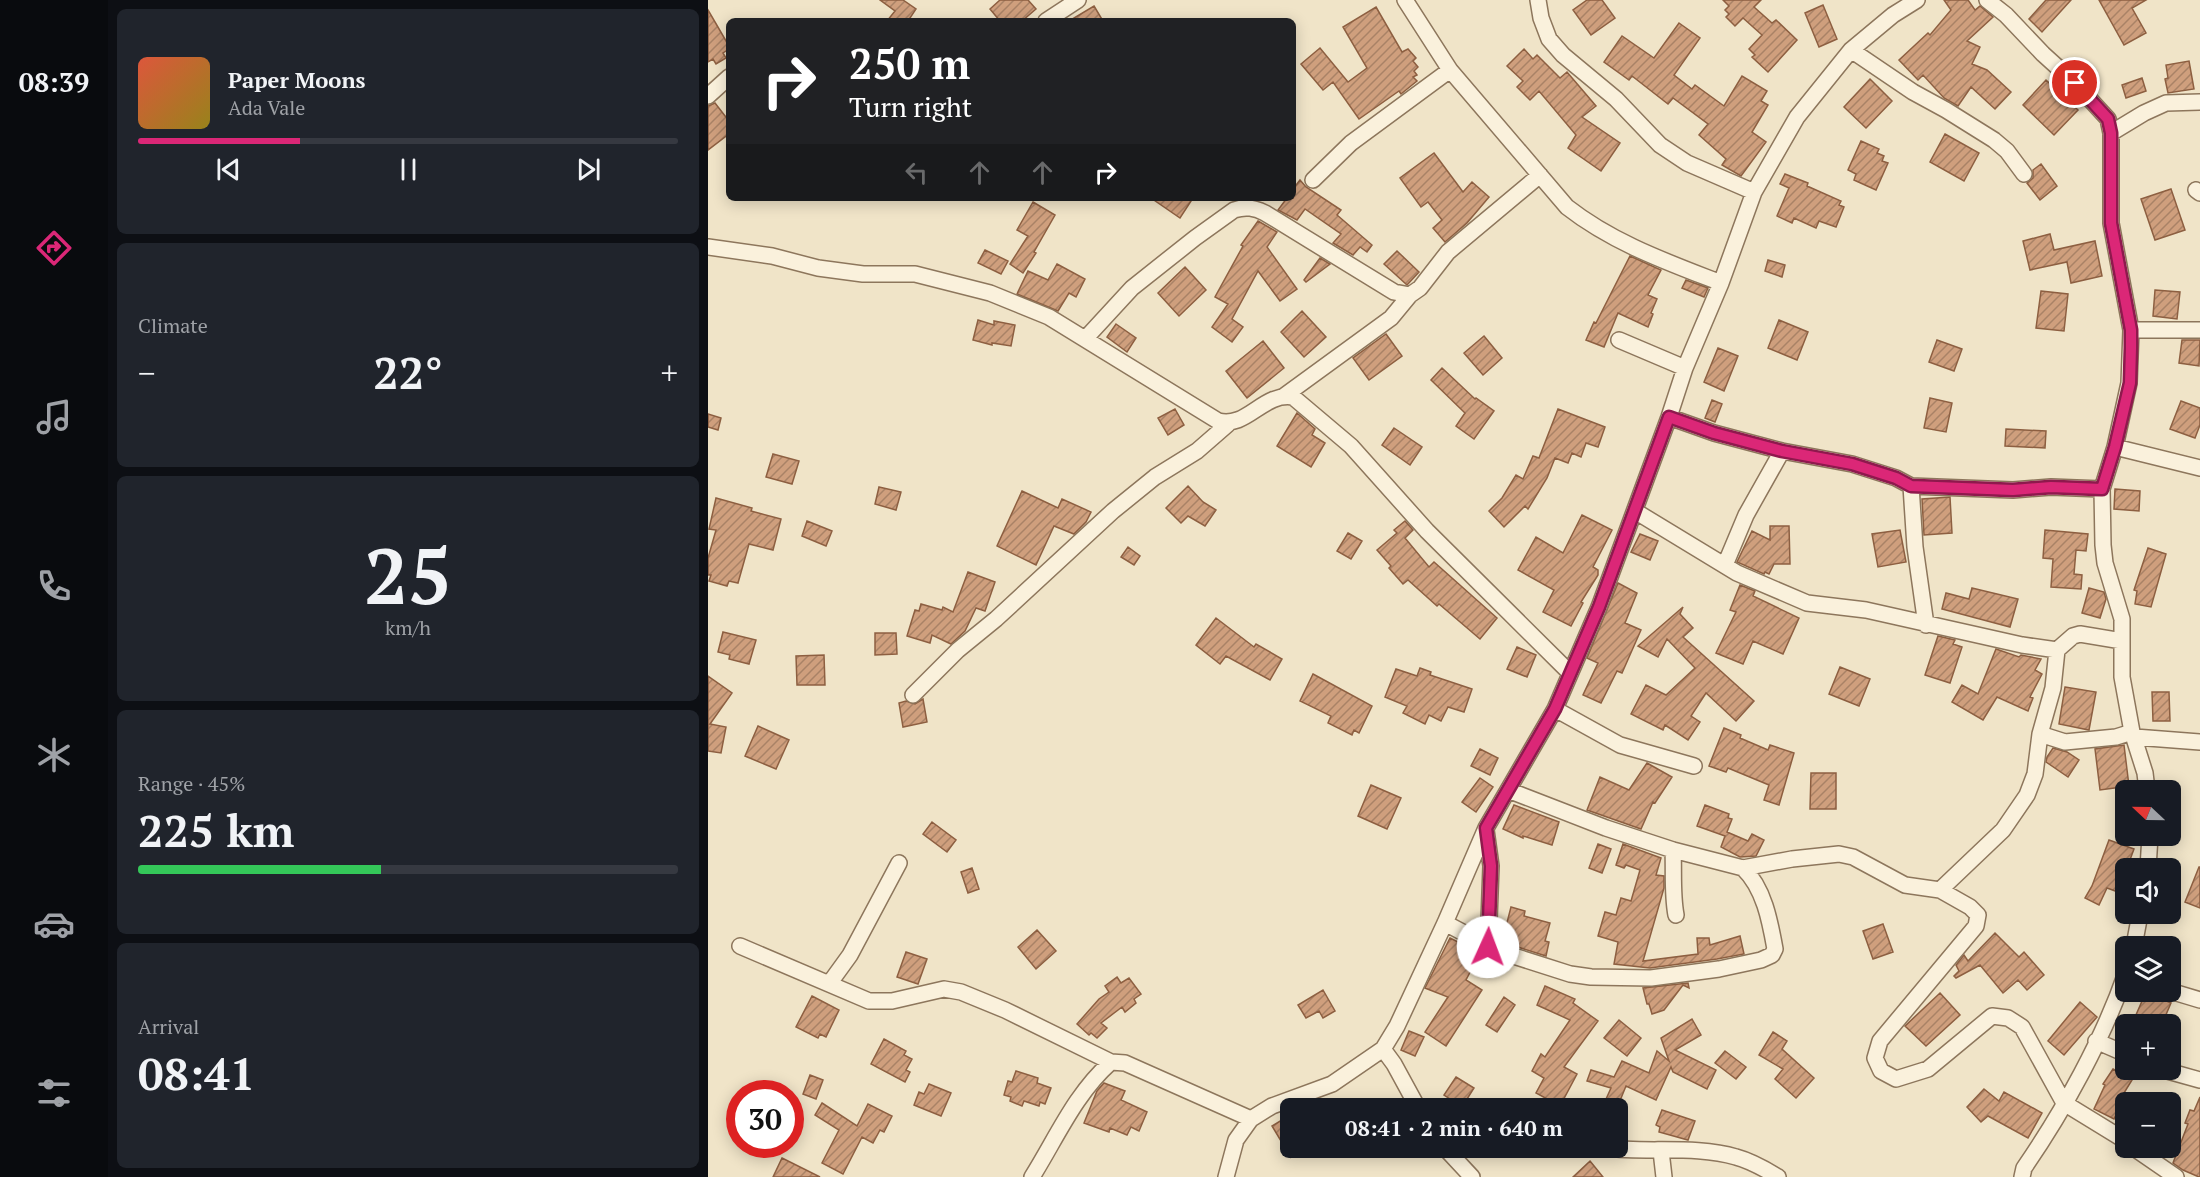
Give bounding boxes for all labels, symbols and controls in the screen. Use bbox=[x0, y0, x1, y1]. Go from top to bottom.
text: 250 m bbox=[849, 35, 970, 91]
icon: right bbox=[750, 42, 828, 120]
pin bbox=[2049, 57, 2100, 108]
text: 08:39 bbox=[19, 64, 89, 100]
text: Paper Moons bbox=[228, 65, 366, 94]
icon: arrive bbox=[2058, 66, 2091, 99]
text: Turn right bbox=[849, 89, 972, 125]
text: Ada Vale bbox=[228, 94, 305, 121]
icon: previous bbox=[212, 153, 245, 186]
icon: pause bbox=[392, 153, 425, 186]
icon: next bbox=[572, 153, 605, 186]
icon: left bbox=[900, 156, 933, 189]
icon: ahead bbox=[963, 156, 996, 189]
icon: ahead bbox=[1026, 156, 1059, 189]
icon: right bbox=[1089, 156, 1122, 189]
icon: directions bbox=[33, 227, 75, 269]
text: Climate bbox=[138, 312, 208, 339]
text: 22° bbox=[373, 342, 443, 402]
text: − bbox=[138, 351, 156, 394]
text: + bbox=[660, 351, 678, 394]
icon: music bbox=[33, 396, 75, 438]
text: 25 bbox=[364, 523, 452, 626]
icon: phone bbox=[33, 565, 75, 607]
text: km/h bbox=[385, 614, 431, 641]
icon: climate bbox=[33, 734, 75, 776]
text: Range · 45% bbox=[138, 770, 245, 797]
north arrow bbox=[2115, 780, 2181, 846]
map controls bbox=[2115, 780, 2181, 1158]
text: 225 km bbox=[138, 800, 294, 860]
button: sound bbox=[2115, 858, 2181, 924]
icon: car bbox=[33, 903, 75, 945]
position arrow bbox=[1456, 915, 1520, 979]
button: layers bbox=[2115, 936, 2181, 1002]
text: Arrival bbox=[138, 1013, 199, 1040]
button: + bbox=[2115, 1014, 2181, 1080]
text: 08:41 bbox=[138, 1043, 255, 1103]
icon: filters bbox=[33, 1072, 75, 1114]
speed limit sign: 30 bbox=[726, 1080, 804, 1158]
button: − bbox=[2115, 1092, 2181, 1158]
text: 08:41 · 2 min · 640 m bbox=[1345, 1113, 1563, 1142]

